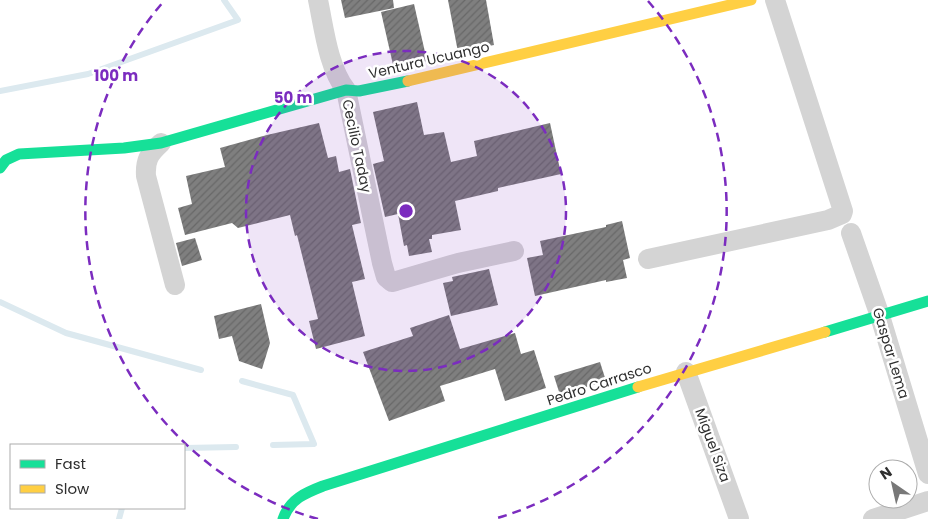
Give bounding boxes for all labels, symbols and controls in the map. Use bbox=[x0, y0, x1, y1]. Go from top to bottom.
street label: Ventura Ucuango bbox=[367, 36, 491, 84]
text: 100 m bbox=[94, 65, 138, 86]
text: 50 m bbox=[274, 87, 312, 108]
street label: Cecilio Taday bbox=[337, 98, 377, 195]
centre of rings bbox=[397, 202, 415, 220]
street label: Gaspar Lema bbox=[868, 305, 914, 401]
street label: Pedro Carrasco bbox=[544, 358, 654, 410]
street label: Miguel Siza bbox=[690, 405, 736, 485]
legend bbox=[10, 444, 185, 509]
text: Fast bbox=[55, 453, 86, 474]
north arrow bbox=[868, 459, 918, 509]
text: N bbox=[876, 462, 896, 484]
text: Slow bbox=[55, 478, 90, 499]

